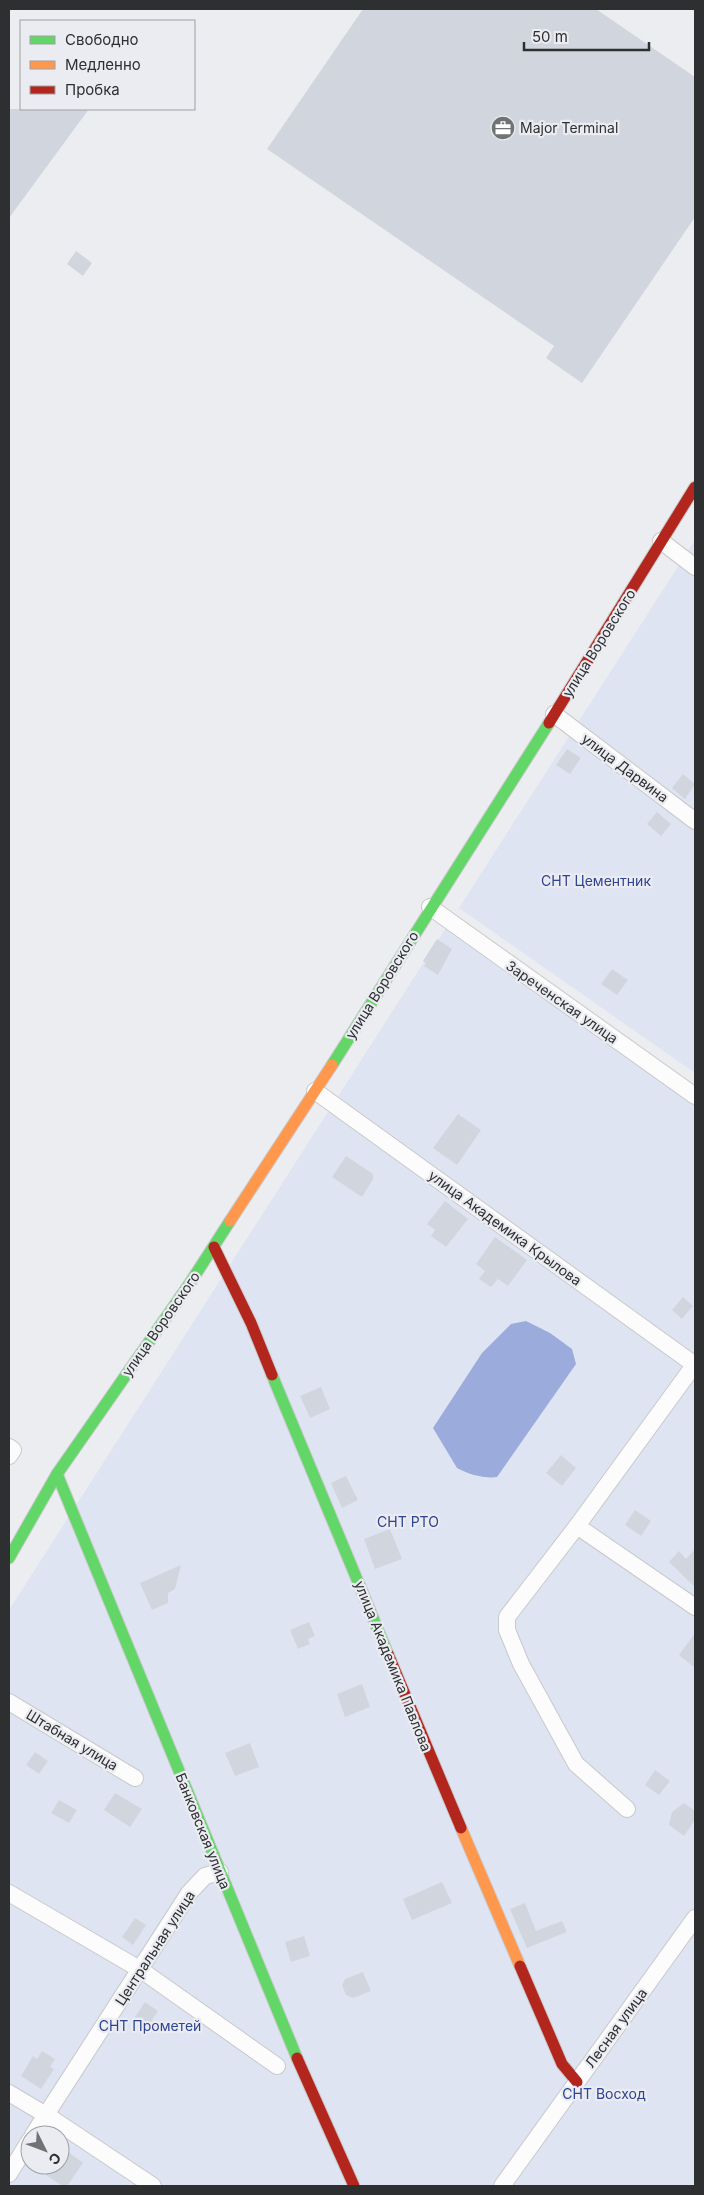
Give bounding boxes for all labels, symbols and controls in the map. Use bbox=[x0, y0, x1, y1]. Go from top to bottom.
legend bbox=[20, 20, 195, 110]
scale bar bbox=[524, 20, 649, 52]
text: 50 m bbox=[532, 27, 568, 46]
text: Свободно bbox=[65, 30, 139, 49]
text: Медленно bbox=[65, 55, 141, 74]
text: Пробка bbox=[65, 80, 120, 99]
office icon: Major Terminal bbox=[490, 115, 516, 141]
place label: Major Terminal bbox=[520, 119, 618, 136]
street label: улица Воровского bbox=[558, 586, 639, 700]
street label: улица Дарвина bbox=[579, 730, 672, 806]
park label: СНТ Цементник bbox=[541, 872, 651, 889]
street label: улица Воровского bbox=[341, 928, 422, 1042]
street label: Зареченская улица bbox=[503, 957, 622, 1047]
street label: улица Академика Крылова bbox=[426, 1166, 585, 1289]
street label: улица Воровского bbox=[118, 1268, 203, 1379]
park label: СНТ РТО bbox=[377, 1513, 439, 1530]
street label: улица Академика Павлова bbox=[351, 1578, 436, 1754]
street label: Штабная улица bbox=[23, 1706, 121, 1774]
street label: Банковская улица bbox=[172, 1770, 235, 1891]
street label: Центральная улица bbox=[111, 1887, 198, 2008]
street label: Лесная улица bbox=[581, 1985, 650, 2071]
park label: СНТ Прометей bbox=[99, 2017, 201, 2034]
park label: СНТ Восход bbox=[562, 2085, 646, 2102]
north arrow bbox=[20, 2125, 70, 2175]
text: С bbox=[45, 2149, 65, 2169]

